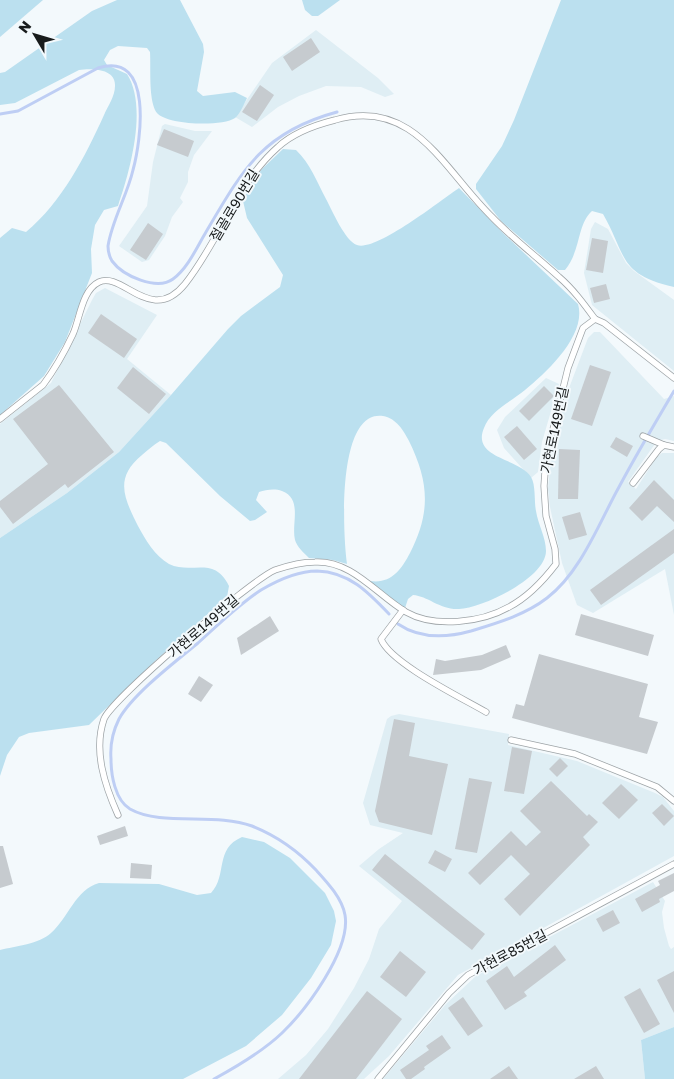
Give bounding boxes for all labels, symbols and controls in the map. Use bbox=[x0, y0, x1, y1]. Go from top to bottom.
north arrow bbox=[10, 10, 60, 60]
text: N bbox=[14, 17, 34, 36]
street label: 절골로90번길 bbox=[206, 166, 262, 244]
street label: 가현로149번길 bbox=[537, 385, 571, 475]
street label: 가현로149번길 bbox=[164, 591, 242, 661]
street label: 가현로85번길 bbox=[470, 925, 550, 979]

